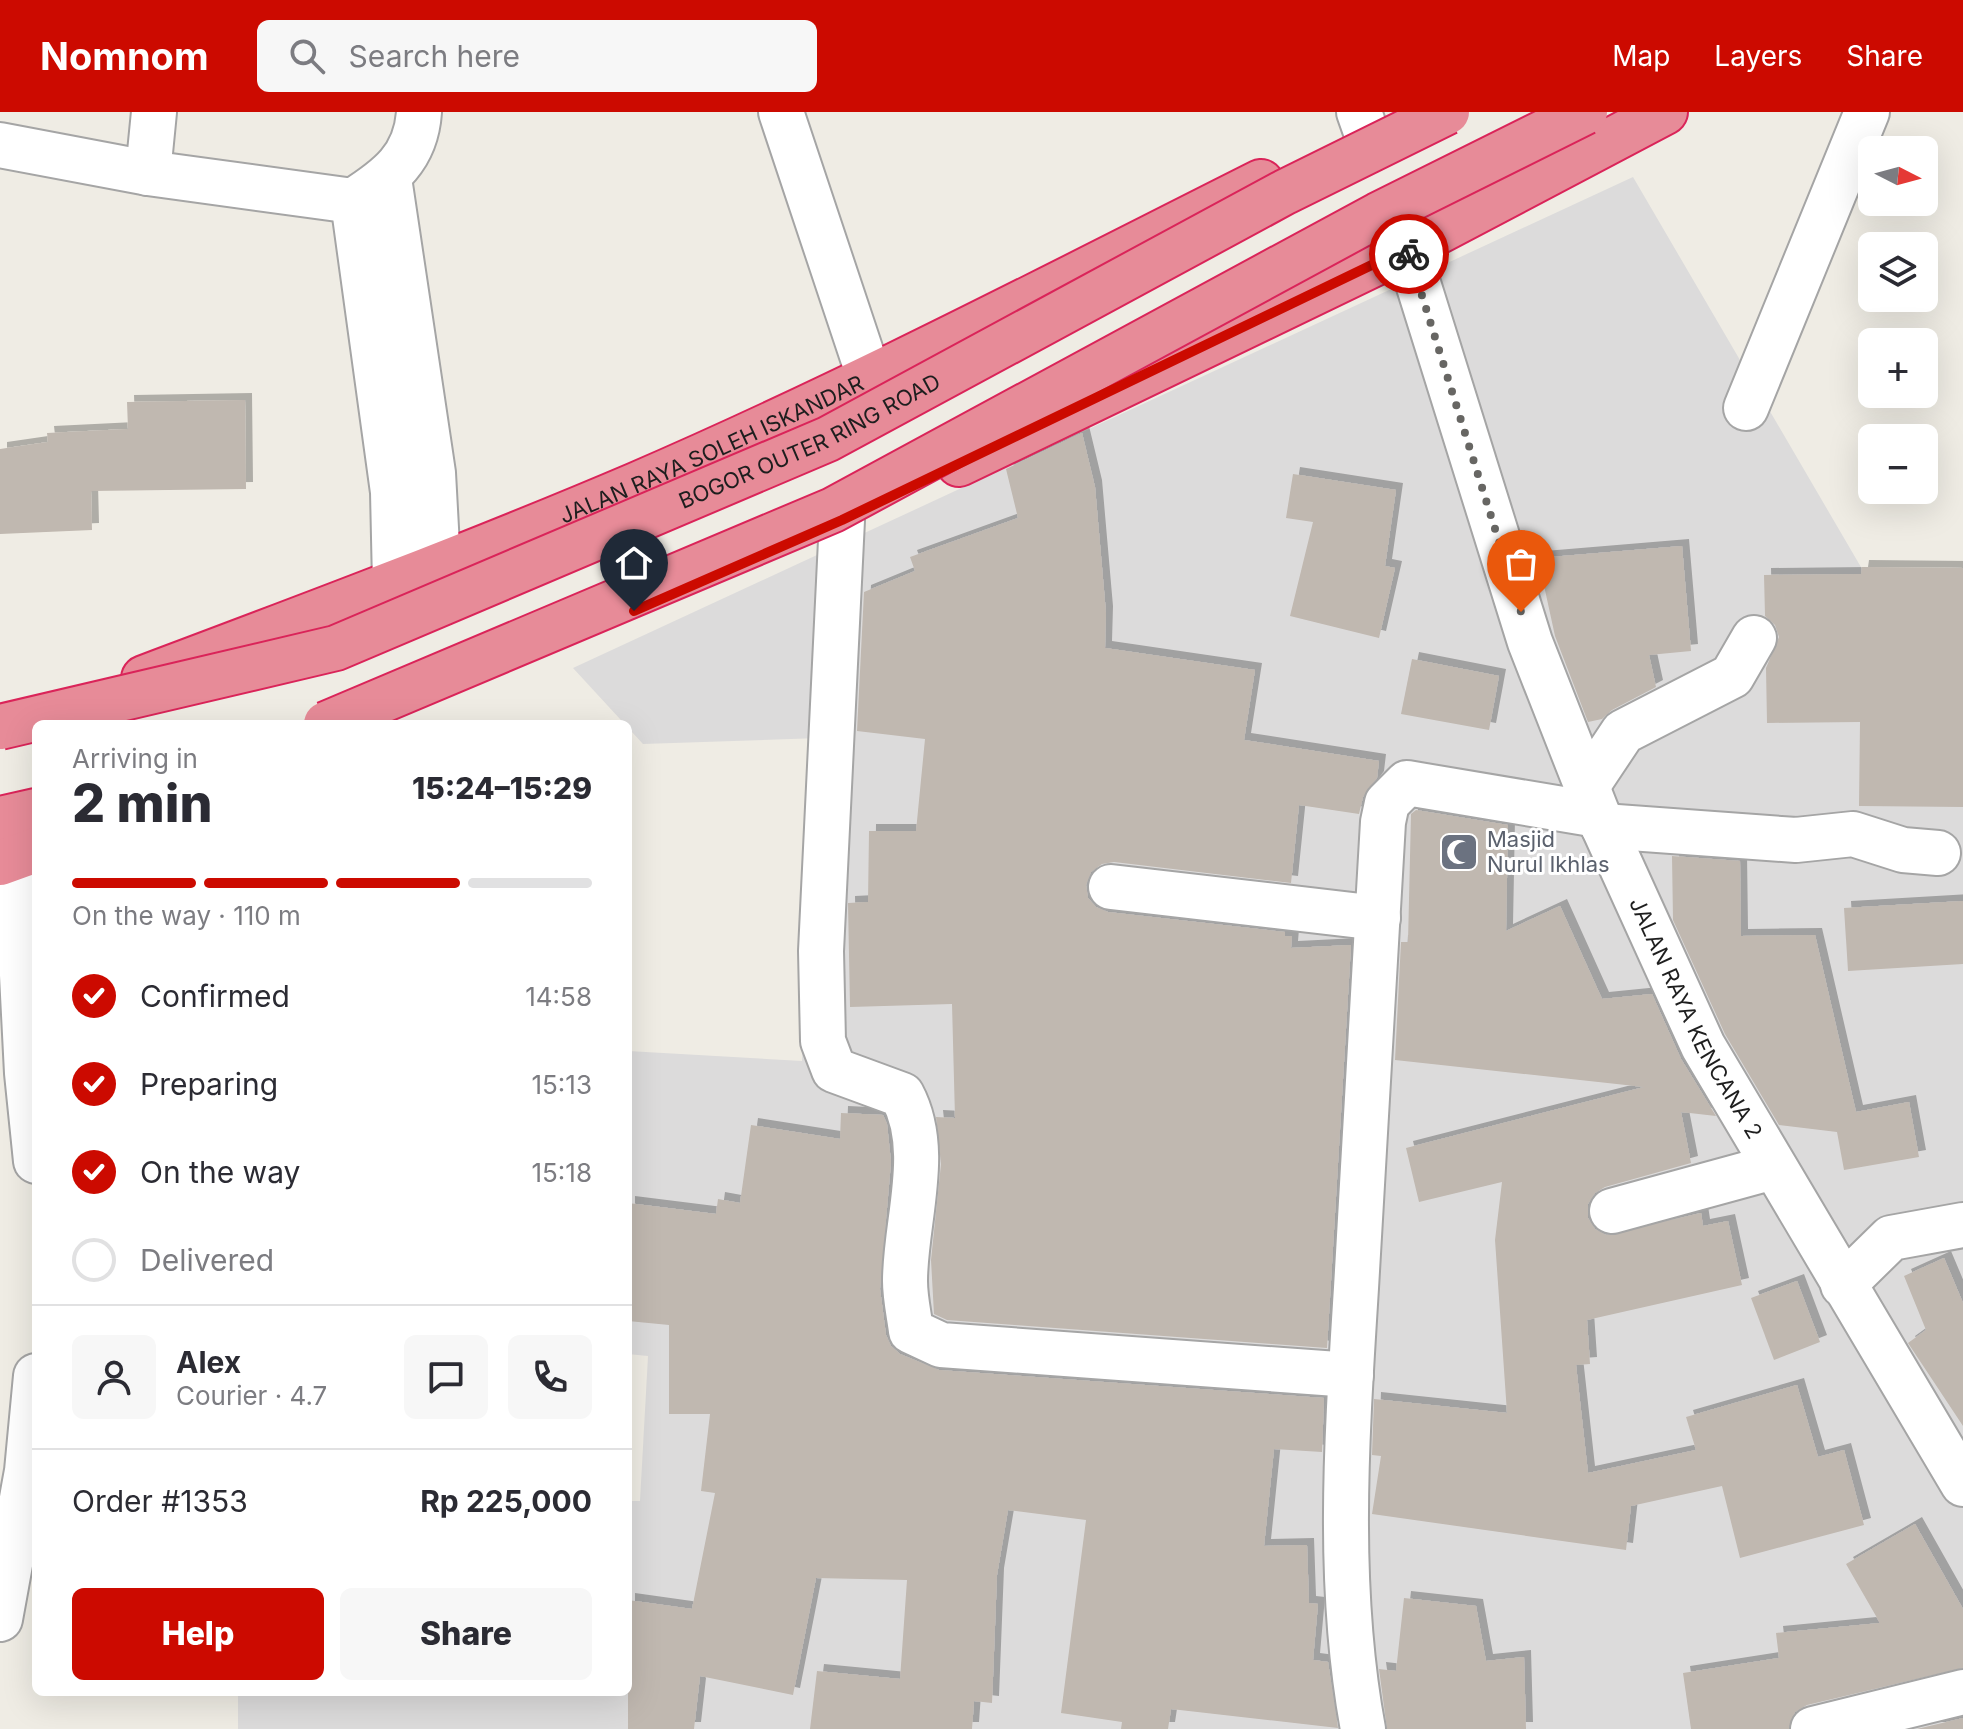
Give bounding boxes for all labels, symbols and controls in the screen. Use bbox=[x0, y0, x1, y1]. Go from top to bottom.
search box bbox=[257, 20, 817, 92]
text: Nomnom bbox=[40, 33, 209, 79]
icon: search bbox=[285, 34, 329, 78]
text: Search here bbox=[349, 38, 520, 74]
text: Map bbox=[1612, 39, 1670, 73]
text: Layers bbox=[1714, 39, 1802, 73]
text: Share bbox=[1846, 39, 1923, 73]
north arrow bbox=[1858, 136, 1938, 216]
map controls bbox=[1858, 136, 1938, 504]
courier bbox=[1369, 214, 1449, 294]
icon: bike bbox=[1387, 232, 1431, 276]
button: layers bbox=[1858, 232, 1938, 312]
button: + bbox=[1858, 328, 1938, 408]
street label: BOGOR OUTER RING ROAD bbox=[675, 368, 945, 514]
street label: JALAN RAYA SOLEH ISKANDAR bbox=[556, 370, 868, 529]
button: − bbox=[1858, 424, 1938, 504]
pin bbox=[600, 529, 668, 611]
pin bbox=[1487, 530, 1555, 612]
icon: home bbox=[612, 541, 656, 585]
icon: bag bbox=[1499, 542, 1543, 586]
text: Arriving in bbox=[72, 743, 198, 774]
text: 15:24–15:29 bbox=[412, 770, 592, 806]
text: 2 min bbox=[72, 772, 213, 835]
place label: Masjid Nurul Ikhlas bbox=[1487, 826, 1610, 877]
mosque icon: Masjid Nurul Ikhlas bbox=[1438, 831, 1480, 873]
street label: JALAN RAYA KENCANA 2 bbox=[1624, 893, 1768, 1143]
text: On the way · 110 m bbox=[72, 900, 301, 931]
icon: check bbox=[72, 974, 116, 1018]
text: Confirmed bbox=[140, 978, 290, 1014]
text: 14:58 bbox=[525, 981, 592, 1012]
icon: check bbox=[72, 1062, 116, 1106]
text: Preparing bbox=[140, 1066, 278, 1102]
text: 15:13 bbox=[531, 1069, 592, 1100]
icon: check bbox=[72, 1150, 116, 1194]
text: On the way bbox=[140, 1154, 300, 1190]
text: 15:18 bbox=[531, 1157, 592, 1188]
text: Delivered bbox=[140, 1242, 274, 1278]
button: person bbox=[72, 1335, 156, 1419]
button: chat bbox=[404, 1335, 488, 1419]
button: phone bbox=[508, 1335, 592, 1419]
text: Alex bbox=[176, 1344, 241, 1380]
text: Courier · 4.7 bbox=[176, 1380, 327, 1411]
text: Order #1353 bbox=[72, 1483, 248, 1519]
text: Rp 225,000 bbox=[420, 1483, 592, 1519]
button: Help bbox=[72, 1588, 324, 1680]
button: Share bbox=[340, 1588, 592, 1680]

